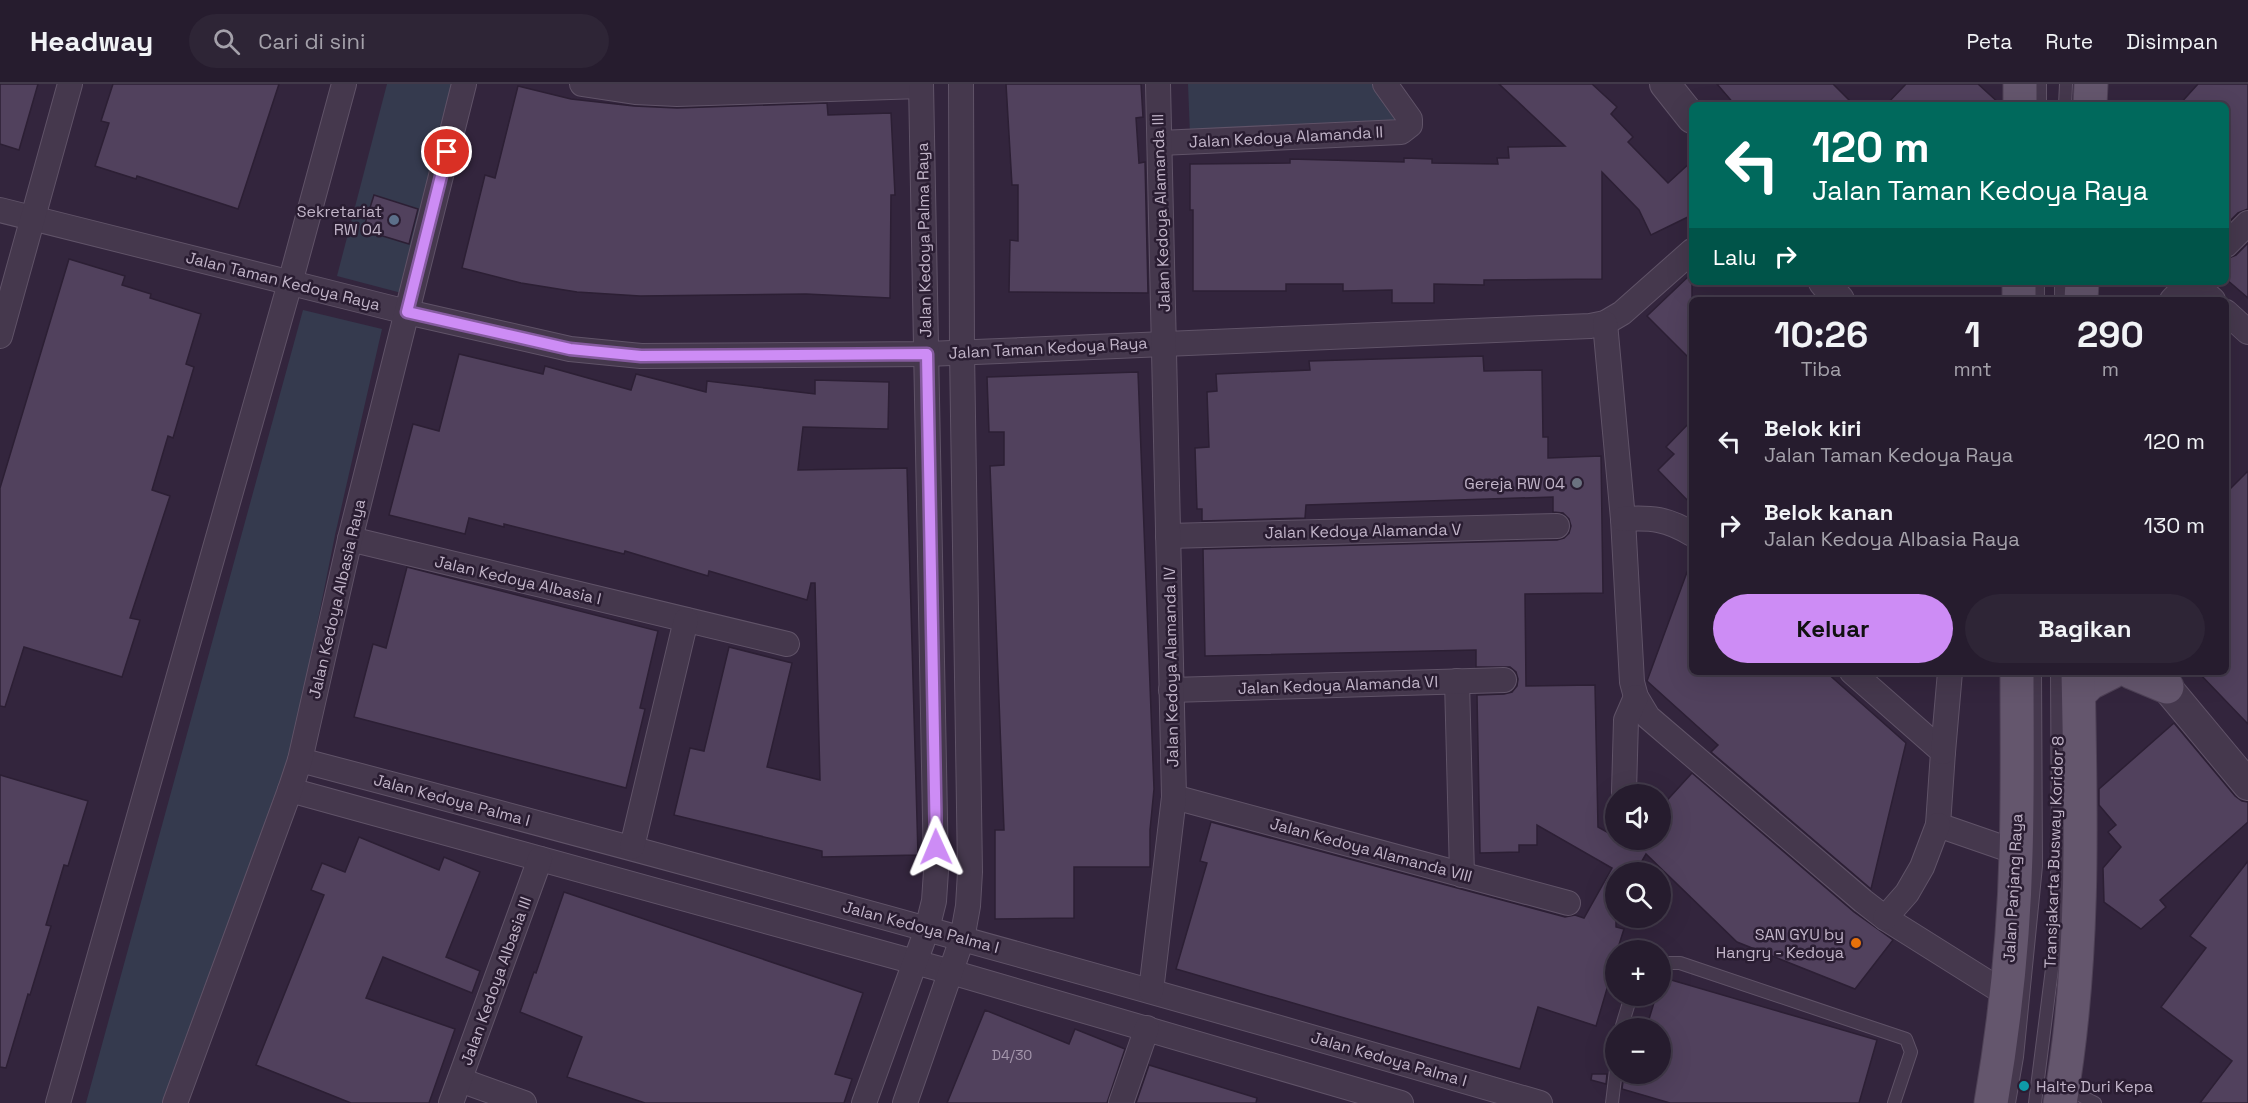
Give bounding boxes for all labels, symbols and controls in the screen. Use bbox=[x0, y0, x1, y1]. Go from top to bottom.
search box bbox=[189, 14, 609, 68]
text: Headway bbox=[30, 23, 153, 59]
icon: search bbox=[210, 25, 243, 58]
text: Cari di sini bbox=[258, 27, 365, 55]
text: Peta bbox=[1966, 28, 2012, 55]
text: Rute bbox=[2045, 28, 2093, 55]
text: Disimpan bbox=[2126, 28, 2218, 55]
street label: Jalan Kedoya Alamanda III bbox=[1147, 113, 1175, 313]
street label: Jalan Kedoya Alamanda II bbox=[1188, 121, 1384, 153]
text: 120 m bbox=[1812, 121, 1930, 174]
pin bbox=[421, 126, 472, 177]
icon: left bbox=[1713, 126, 1791, 204]
icon: arrive bbox=[430, 135, 463, 168]
street label: Jalan Kedoya Palma Raya bbox=[912, 142, 936, 338]
text: Jalan Taman Kedoya Raya bbox=[1812, 173, 2148, 208]
place label: Sekretariat RW 04 bbox=[297, 201, 382, 240]
marker: Sekretariat RW 04 bbox=[387, 213, 401, 227]
icon: right bbox=[1769, 240, 1802, 273]
text: Lalu bbox=[1713, 243, 1757, 271]
street label: Jalan Taman Kedoya Raya bbox=[184, 247, 382, 315]
text: 10:26 bbox=[1774, 312, 1868, 358]
text: 1 bbox=[1964, 312, 1981, 358]
text: 290 bbox=[2077, 312, 2144, 358]
street label: Jalan Taman Kedoya Raya bbox=[948, 332, 1148, 364]
text: Tiba bbox=[1801, 356, 1842, 382]
text: mnt bbox=[1953, 356, 1992, 382]
text: m bbox=[2102, 356, 2119, 382]
text: Belok kiri bbox=[1764, 414, 1861, 442]
icon: left bbox=[1713, 425, 1746, 458]
text: 120 m bbox=[2144, 427, 2205, 455]
text: Jalan Taman Kedoya Raya bbox=[1764, 442, 2013, 468]
place label: Gereja RW 04 bbox=[1464, 473, 1565, 494]
marker: Gereja RW 04 bbox=[1570, 476, 1584, 490]
street label: Jalan Kedoya Albasia Raya bbox=[304, 497, 370, 701]
text: Belok kanan bbox=[1764, 498, 1893, 526]
icon: right bbox=[1713, 509, 1746, 542]
text: 130 m bbox=[2144, 511, 2205, 539]
street label: Jalan Kedoya Alamanda V bbox=[1265, 519, 1462, 543]
text: Jalan Kedoya Albasia Raya bbox=[1764, 526, 2020, 552]
street label: Jalan Kedoya Albasia I bbox=[433, 551, 603, 609]
street label: Jalan Kedoya Alamanda IV bbox=[1159, 566, 1183, 768]
button: Keluar bbox=[1713, 594, 1953, 663]
button: Bagikan bbox=[1965, 594, 2205, 663]
street label: Jalan Kedoya Alamanda VI bbox=[1237, 671, 1439, 699]
street label: Transjakarta Busway Koridor 8 bbox=[2039, 735, 2069, 969]
street label: Jalan Kedoya Palma I bbox=[371, 769, 533, 831]
map controls bbox=[1605, 784, 1671, 1084]
button: sound bbox=[1605, 784, 1671, 850]
street label: Jalan Kedoya Alamanda VIII bbox=[1268, 813, 1474, 887]
street label: Jalan Panjang Raya bbox=[1999, 813, 2027, 963]
position arrow bbox=[904, 815, 968, 879]
button: search bbox=[1605, 862, 1671, 928]
street label: Jalan Kedoya Albasia III bbox=[456, 894, 536, 1068]
street label: Jalan Kedoya Palma I bbox=[840, 896, 1002, 958]
place label: SAN GYU by Hangry - Kedoya bbox=[1716, 924, 1844, 963]
marker: SAN GYU by Hangry - Kedoya bbox=[1849, 936, 1863, 950]
button: + bbox=[1605, 940, 1671, 1006]
button: − bbox=[1605, 1018, 1671, 1084]
street label: Jalan Kedoya Palma I bbox=[1309, 1027, 1469, 1091]
house number: D4/30 bbox=[992, 1046, 1032, 1064]
place label: Halte Duri Kepa bbox=[2036, 1076, 2153, 1097]
marker: Halte Duri Kepa bbox=[2017, 1079, 2031, 1093]

